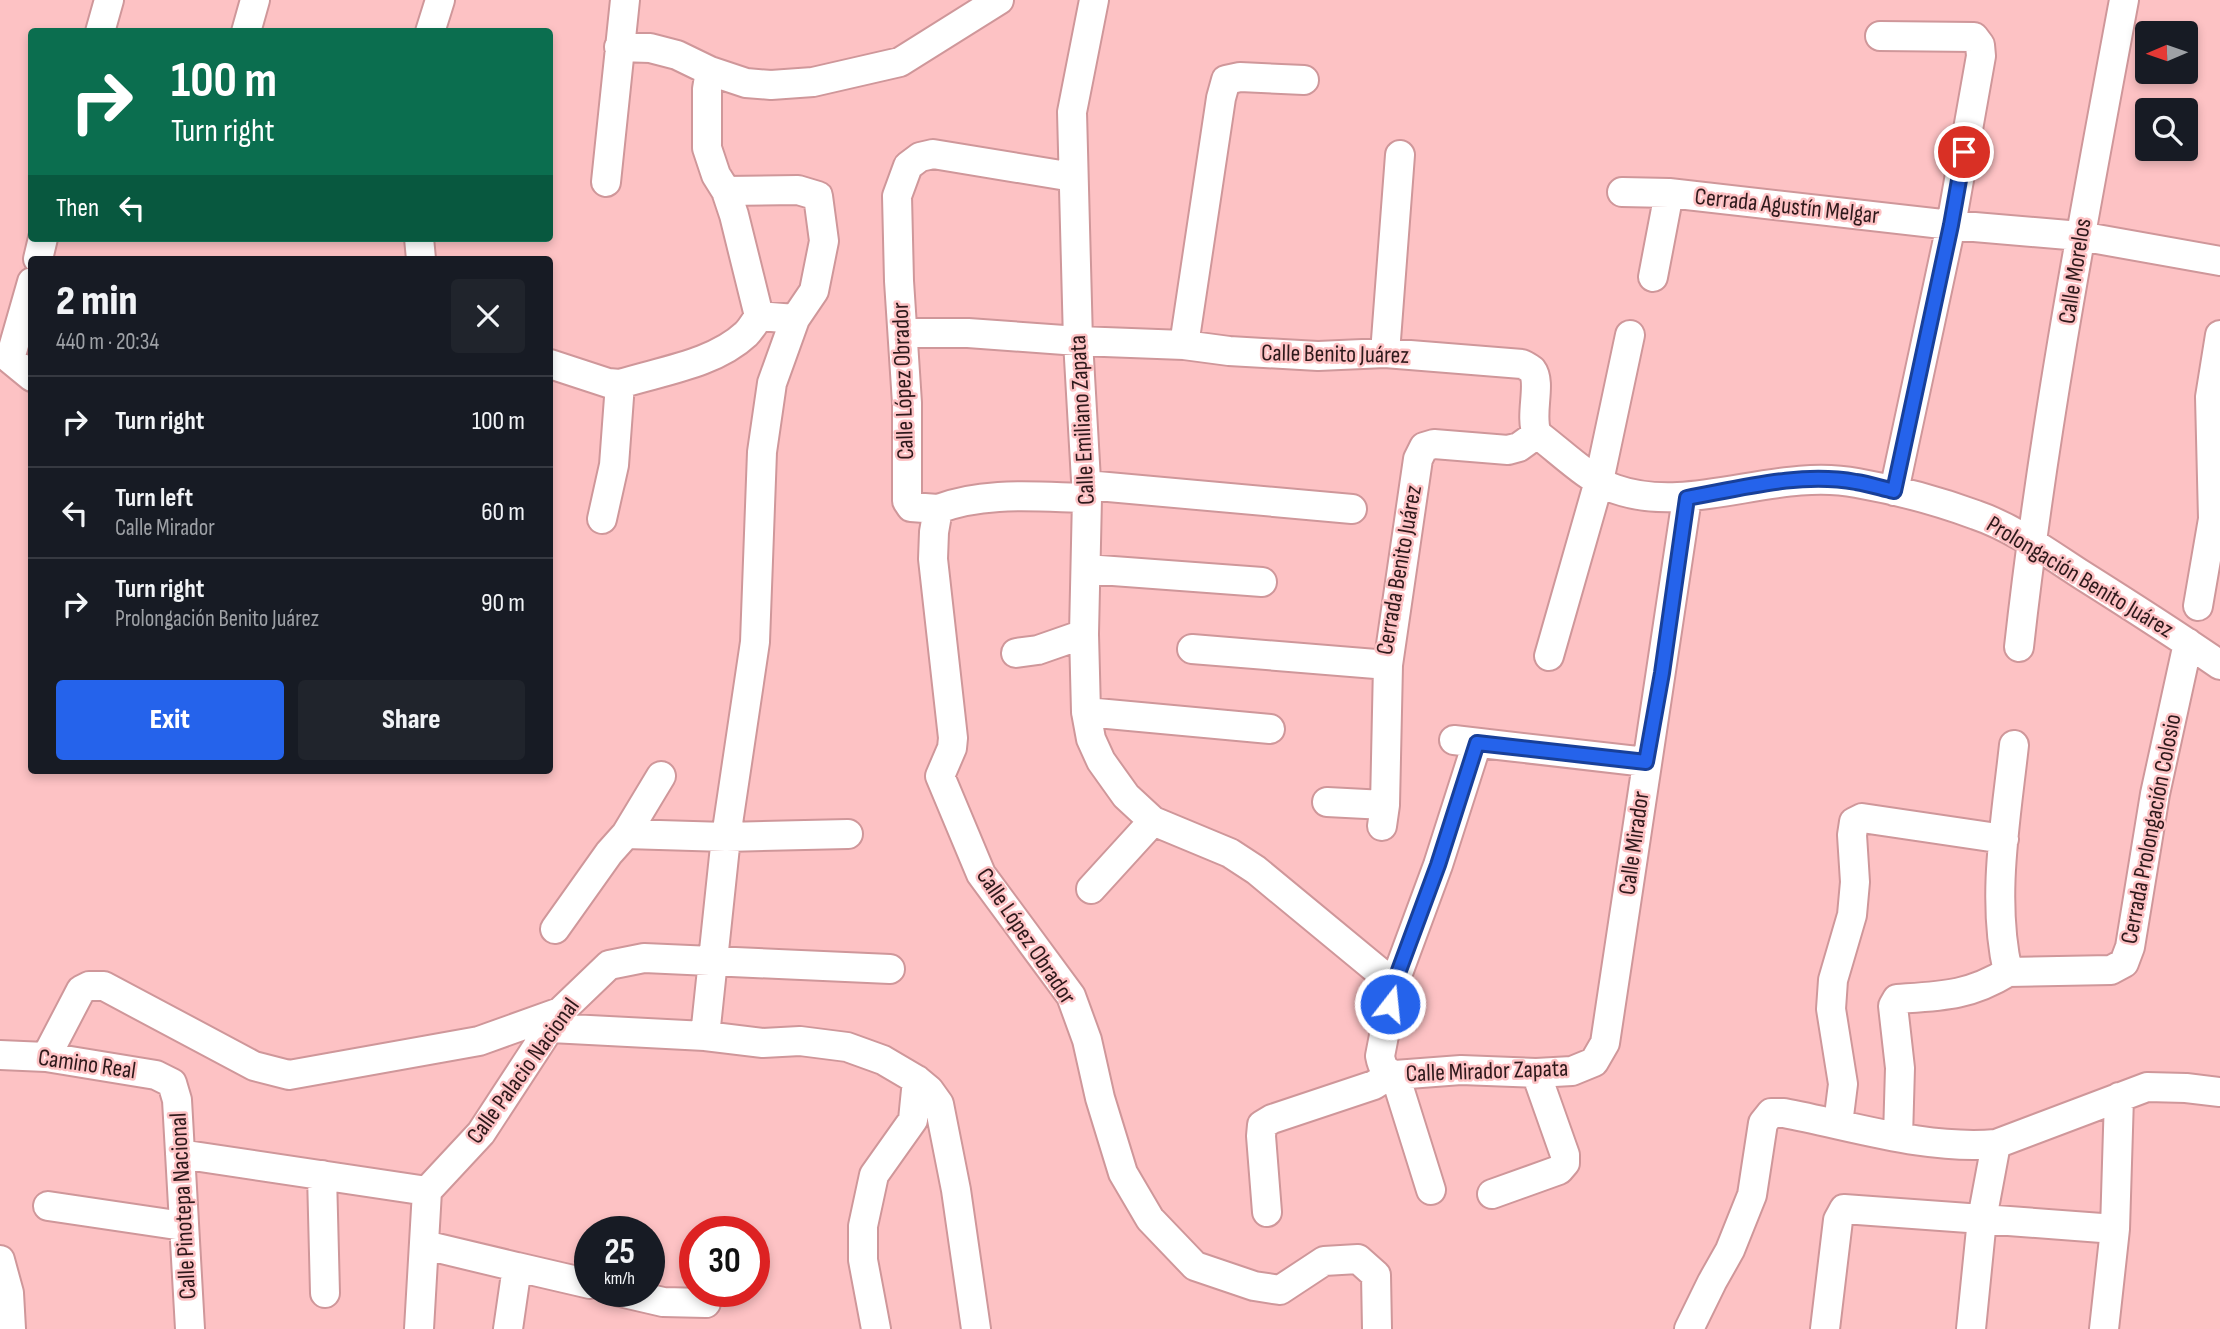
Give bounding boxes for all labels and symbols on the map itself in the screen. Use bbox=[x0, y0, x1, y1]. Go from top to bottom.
north arrow bbox=[2135, 21, 2198, 84]
pin bbox=[1934, 122, 1994, 182]
street label: Cerrada Agustín Melgar bbox=[1693, 182, 1881, 230]
street label: Calle Morelos bbox=[2052, 216, 2098, 326]
street label: Calle López Obrador bbox=[886, 302, 920, 460]
street label: Calle Emiliano Zapata bbox=[1063, 334, 1101, 506]
street label: Calle Benito Juárez bbox=[1261, 338, 1410, 370]
street label: Cerrada Benito Juárez bbox=[1370, 483, 1428, 657]
street label: Prolongación Benito Juárez bbox=[1981, 510, 2179, 644]
street label: Cerrada Prolongación Colosio bbox=[2114, 712, 2188, 946]
street label: Calle Mirador bbox=[1612, 789, 1656, 897]
street label: Calle López Obrador bbox=[970, 862, 1082, 1010]
position arrow bbox=[1353, 967, 1427, 1041]
street label: Calle Palacio Nacional bbox=[460, 993, 586, 1149]
street label: Camino Real bbox=[36, 1043, 138, 1085]
street label: Calle Mirador Zapata bbox=[1405, 1054, 1569, 1088]
street label: Calle Pinotepa Nacional bbox=[164, 1112, 202, 1300]
speed limit sign: 30 bbox=[679, 1216, 770, 1307]

